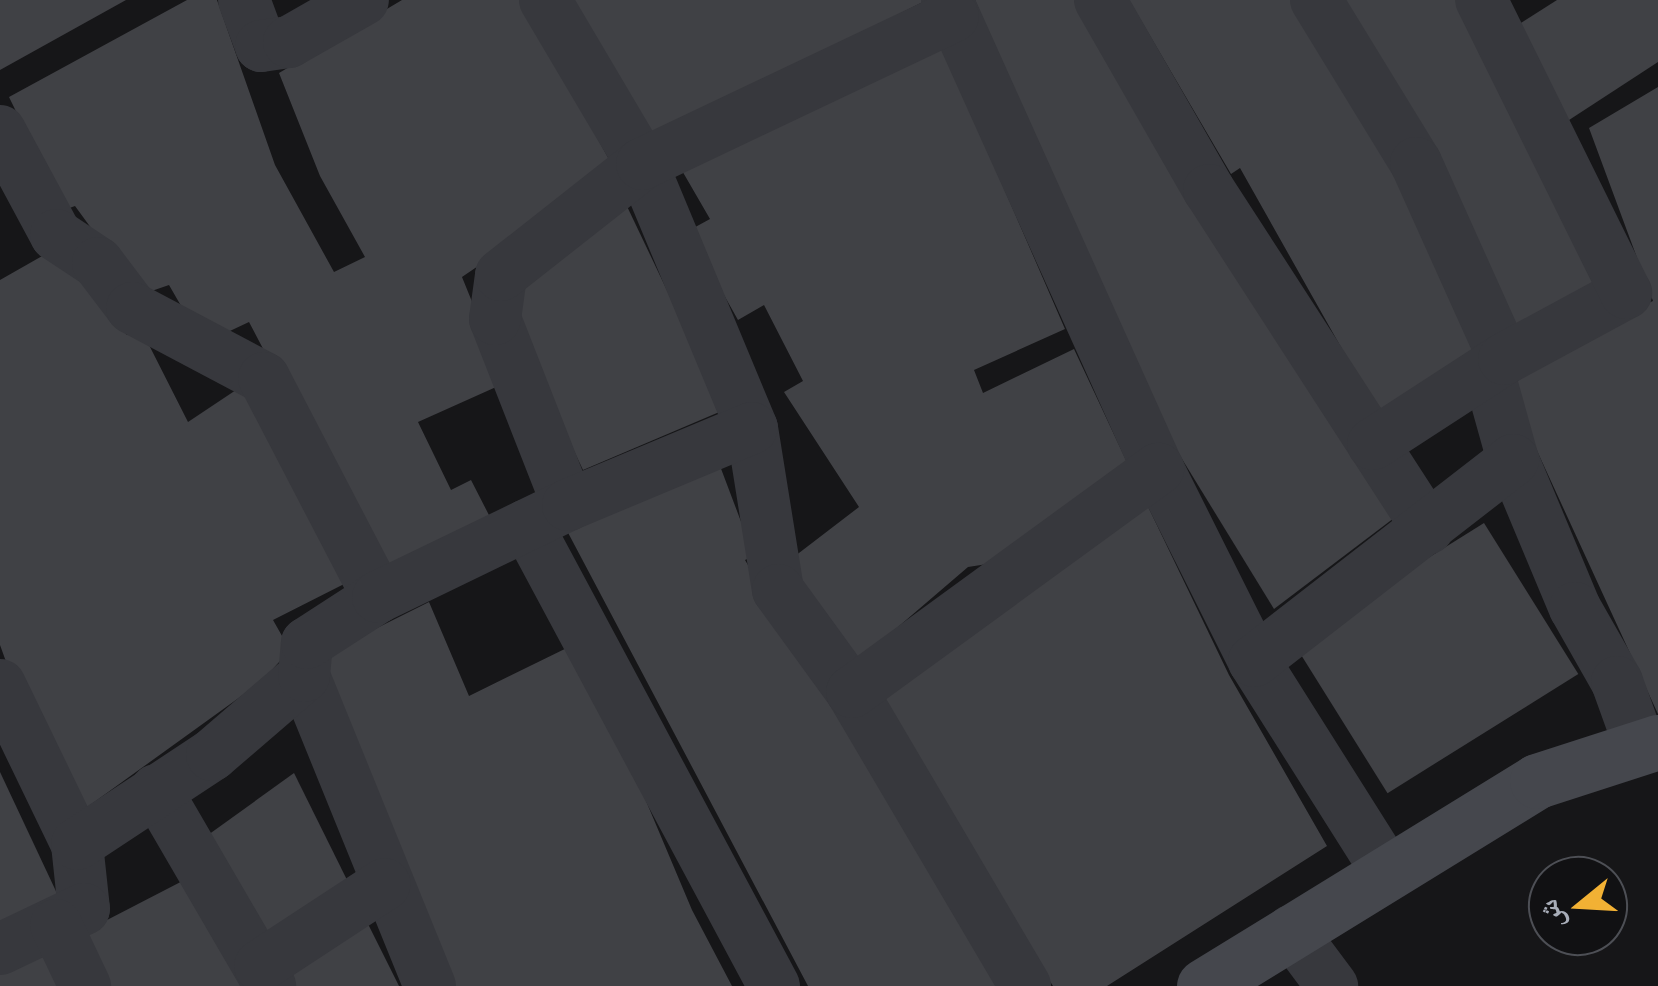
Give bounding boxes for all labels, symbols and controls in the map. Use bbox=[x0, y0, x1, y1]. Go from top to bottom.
north arrow bbox=[1528, 856, 1628, 956]
text: ش bbox=[1531, 896, 1571, 934]

